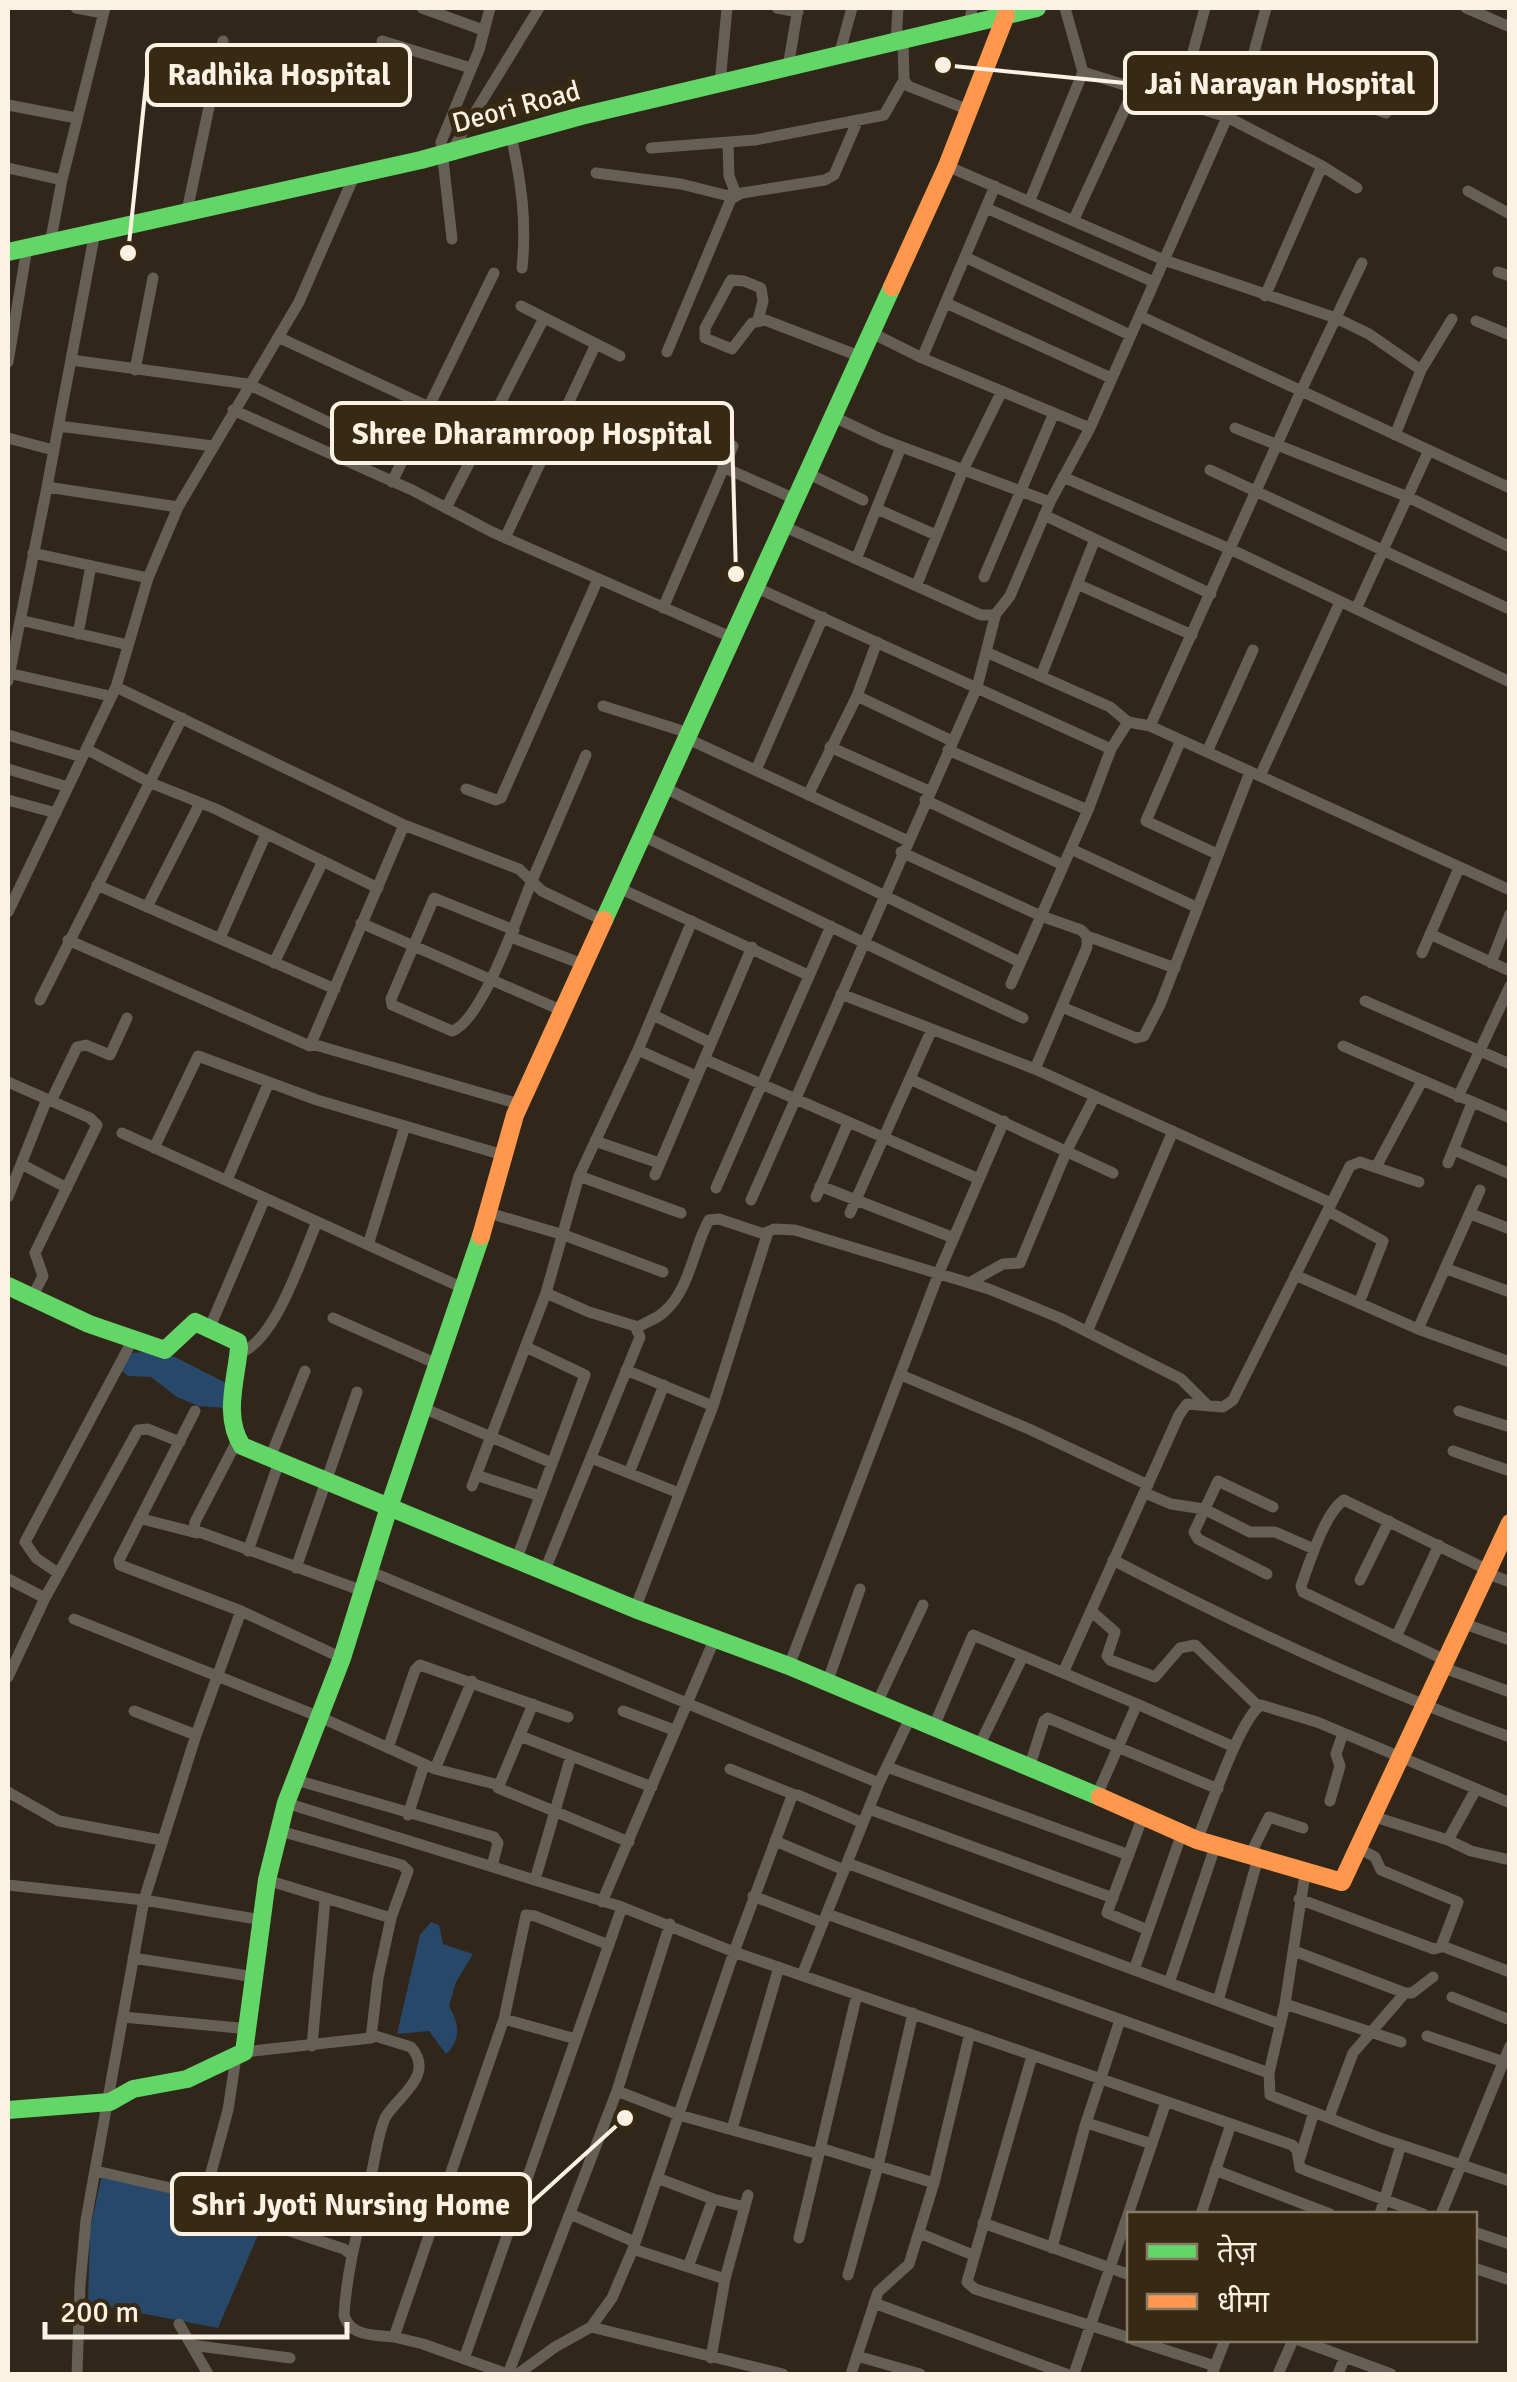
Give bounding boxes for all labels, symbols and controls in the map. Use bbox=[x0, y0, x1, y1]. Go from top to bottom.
callout: Radhika Hospital bbox=[147, 45, 410, 105]
callout: Jai Narayan Hospital bbox=[1125, 53, 1436, 113]
text: Radhika Hospital bbox=[167, 57, 391, 94]
text: Jai Narayan Hospital bbox=[1145, 66, 1415, 103]
street label: Deori Road bbox=[449, 74, 584, 140]
callout: Shree Dharamroop Hospital bbox=[332, 403, 732, 463]
text: Shree Dharamroop Hospital bbox=[352, 416, 712, 453]
callout: Shri Jyoti Nursing Home bbox=[172, 2174, 530, 2234]
text: Shri Jyoti Nursing Home bbox=[192, 2187, 510, 2224]
legend bbox=[1127, 2212, 1477, 2342]
text: तेज़ bbox=[1217, 2234, 1257, 2271]
scale bar bbox=[45, 2277, 348, 2339]
text: धीमा bbox=[1217, 2284, 1270, 2321]
text: 200 m bbox=[60, 2294, 139, 2331]

